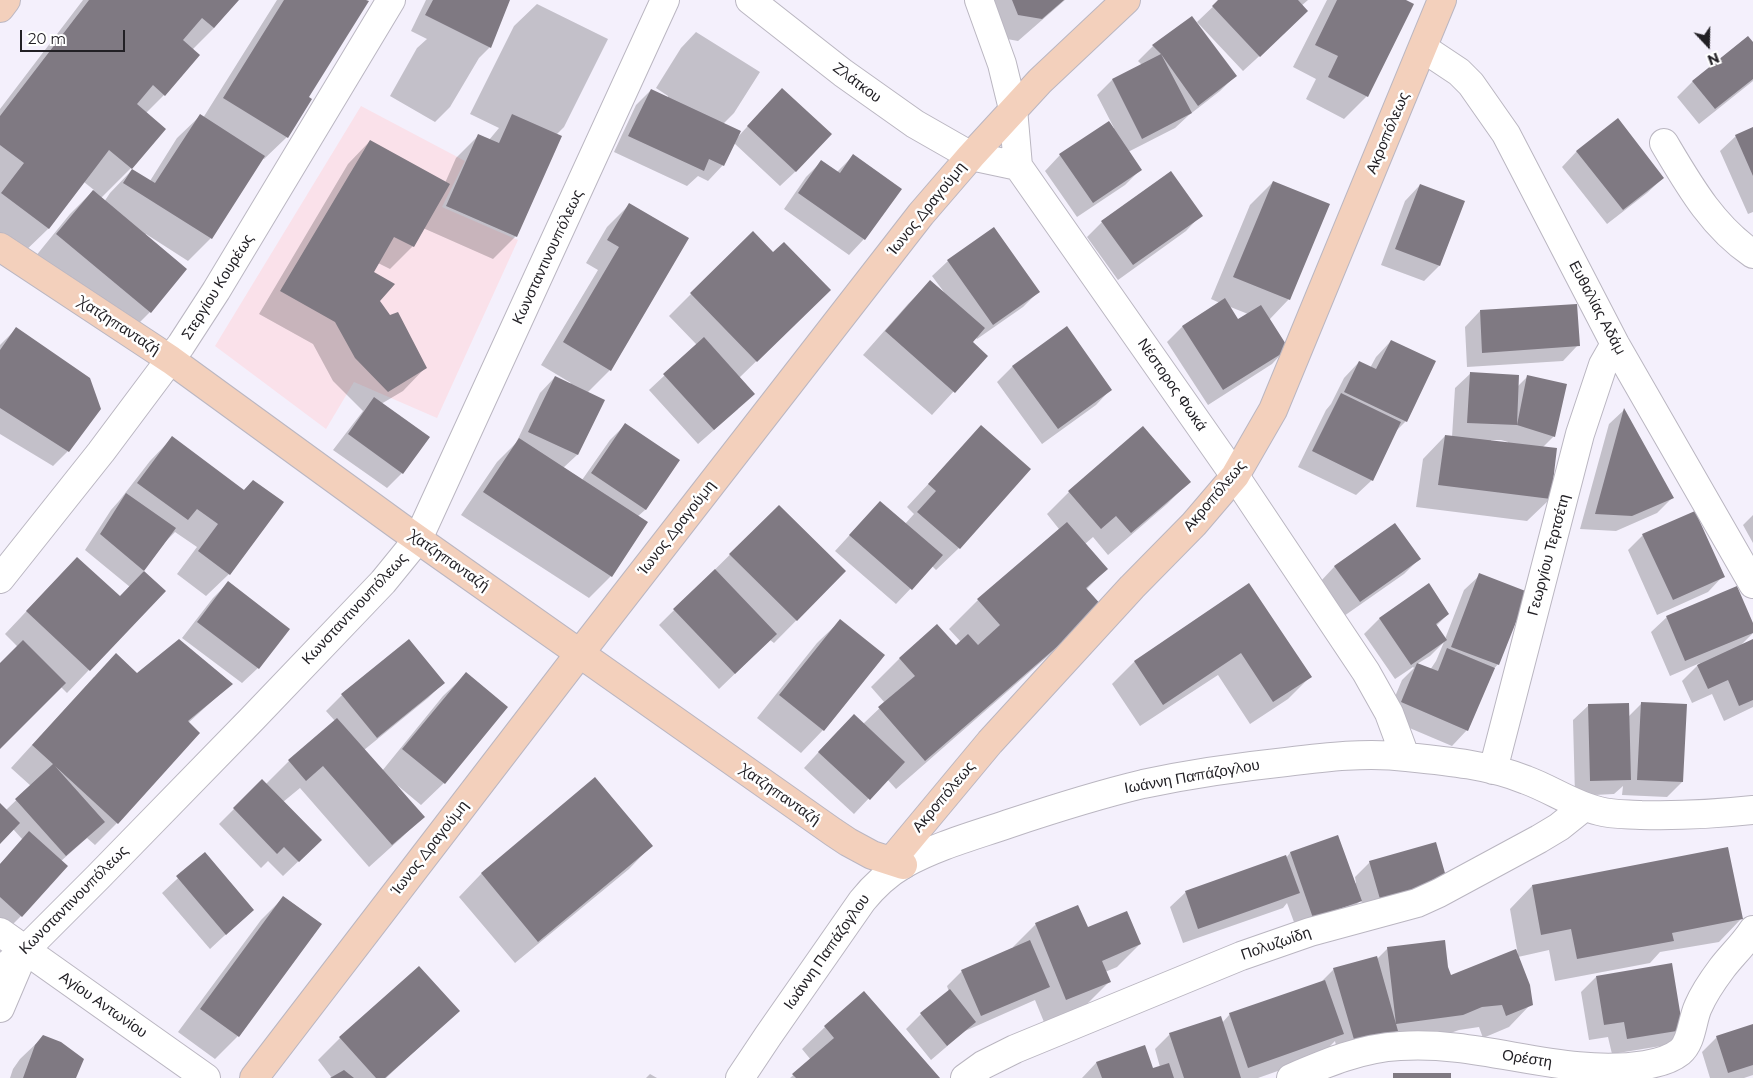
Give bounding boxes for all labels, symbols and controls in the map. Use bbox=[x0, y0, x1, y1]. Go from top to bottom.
scale bar bbox=[22, 20, 128, 52]
north arrow bbox=[1683, 20, 1733, 70]
text: 20 m bbox=[28, 29, 66, 48]
text: N bbox=[1705, 49, 1722, 69]
street label: Ζλάτκου bbox=[829, 59, 885, 107]
street label: Ακροπόλεως bbox=[1363, 89, 1413, 177]
street label: Ίωνος Δραγούμη bbox=[884, 159, 970, 259]
street label: Κωνσταντινουπόλεως bbox=[509, 187, 587, 327]
street label: Στεργίου Κουρέως bbox=[178, 231, 258, 343]
street label: Ευθαλίας Αδάμ bbox=[1565, 258, 1629, 358]
street label: Χατζηπανταζή bbox=[75, 293, 163, 359]
street label: Νέστορος Φωκά bbox=[1134, 335, 1210, 435]
street label: Ακροπόλεως bbox=[1180, 457, 1250, 535]
street label: Ίωνος Δραγούμη bbox=[635, 477, 719, 579]
street label: Γεωργίου Τερτσέτη bbox=[1524, 492, 1574, 618]
street label: Χατζηπανταζή bbox=[406, 527, 492, 595]
street label: Κωνσταντινουπόλεως bbox=[298, 549, 412, 669]
street label: Ιωάννη Παπάζογλου bbox=[1123, 756, 1261, 798]
street label: Ακροπόλεως bbox=[909, 758, 979, 836]
street label: Χατζηπανταζή bbox=[737, 761, 823, 829]
street label: Ίωνος Δραγούμη bbox=[388, 797, 472, 899]
street label: Κωνσταντινουπόλεως bbox=[16, 842, 132, 958]
street label: Ιωάννη Παπάζογλου bbox=[780, 891, 874, 1013]
street label: Πολυζωίδη bbox=[1239, 924, 1313, 964]
street label: Αγίου Αντωνίου bbox=[56, 968, 150, 1042]
street label: Ορέστη bbox=[1501, 1046, 1553, 1072]

